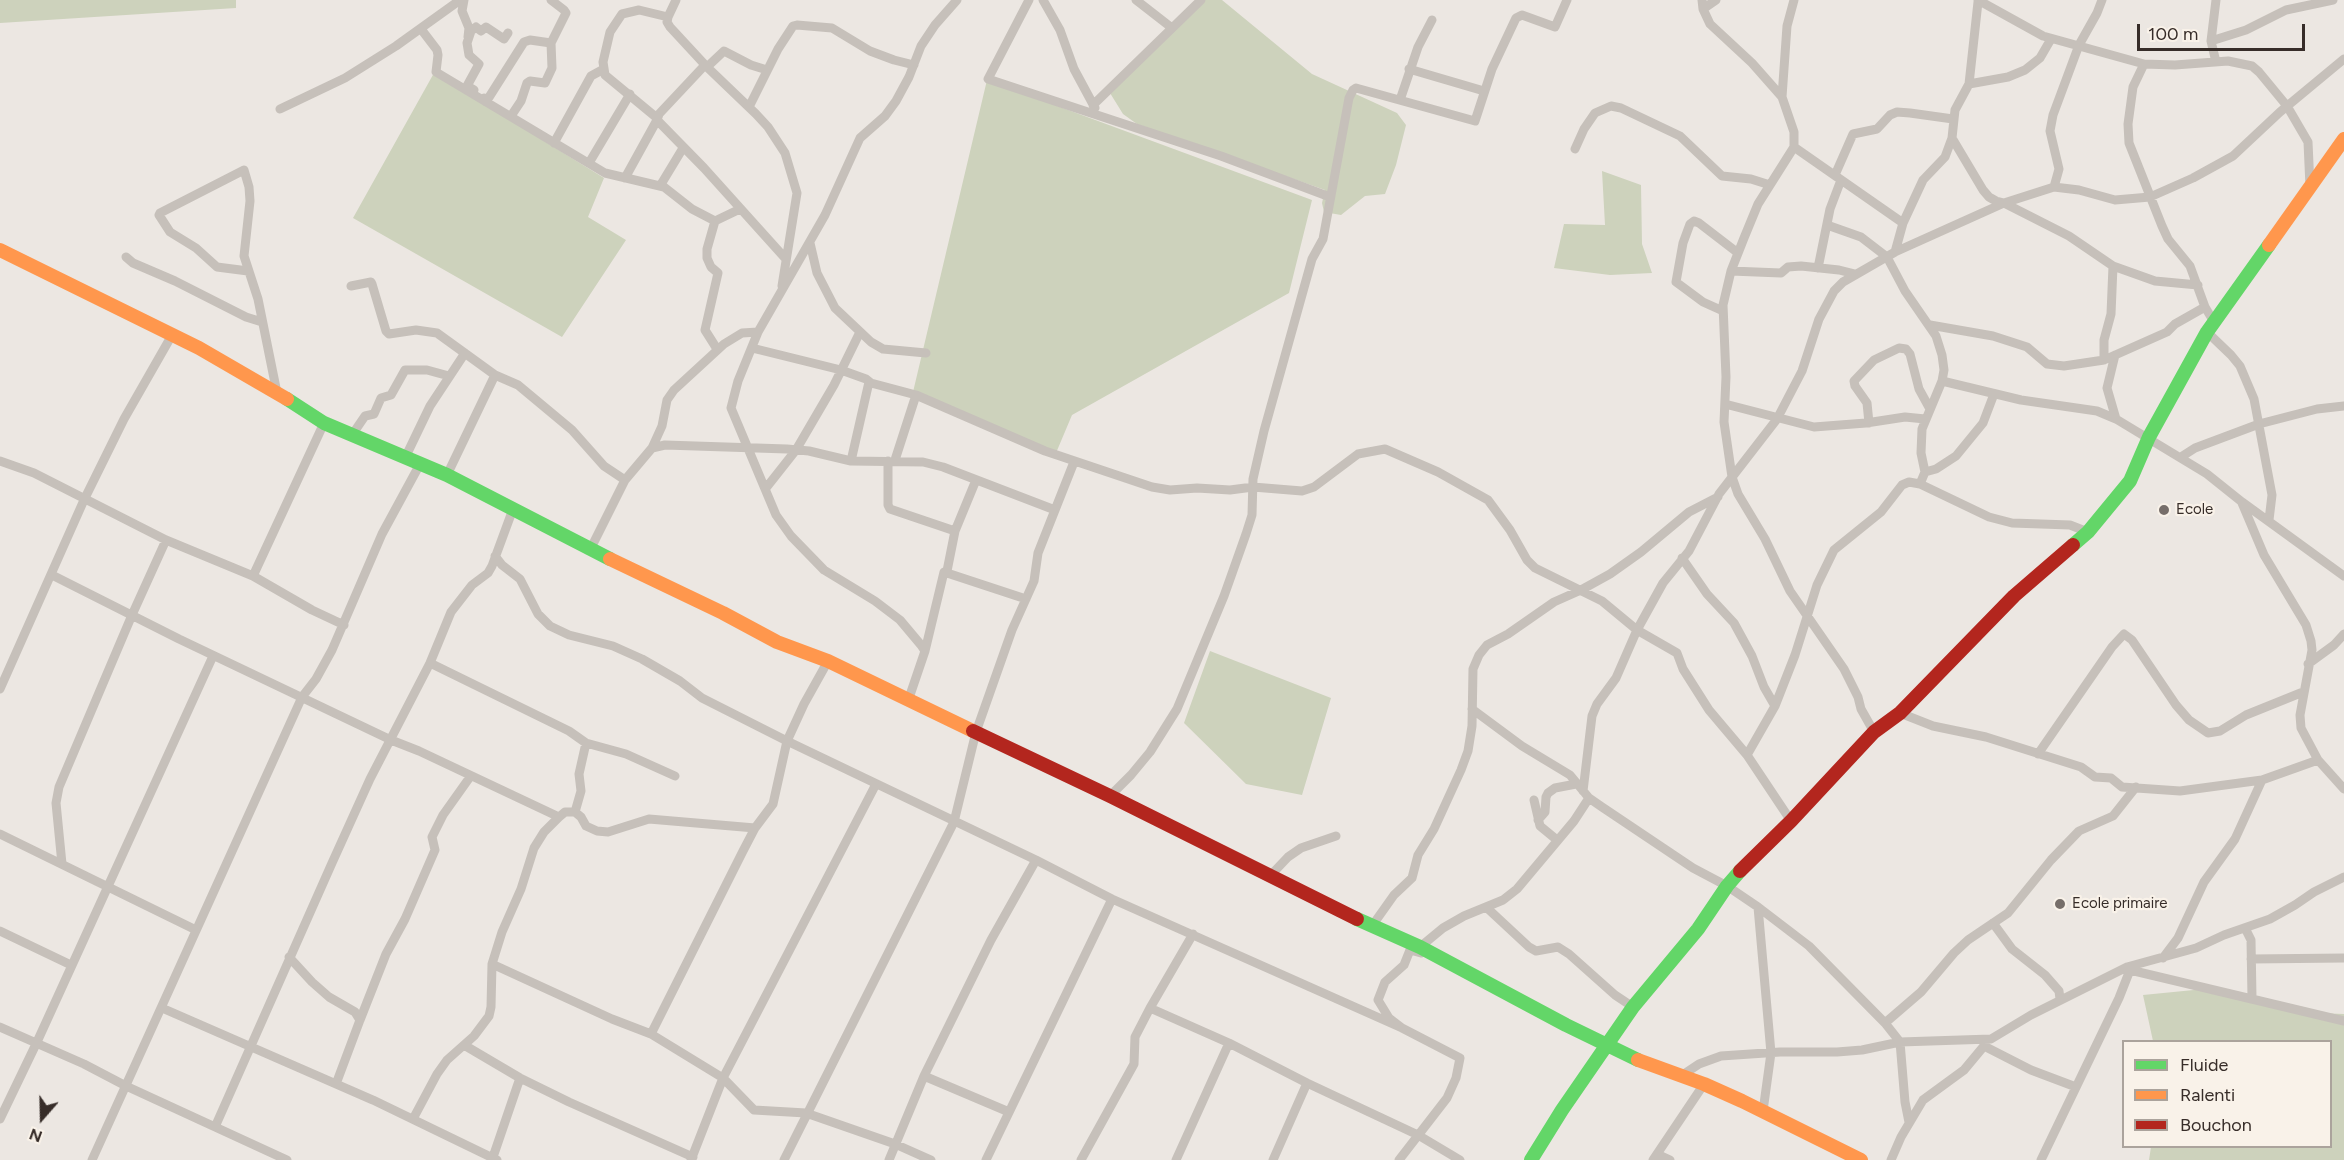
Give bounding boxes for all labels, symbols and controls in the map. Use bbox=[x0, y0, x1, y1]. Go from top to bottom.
scale bar bbox=[2140, 12, 2308, 50]
text: 100 m bbox=[2148, 23, 2198, 45]
place label: Ecole bbox=[2176, 501, 2213, 519]
marker: Ecole bbox=[2157, 503, 2171, 517]
place label: Ecole primaire bbox=[2072, 895, 2167, 913]
marker: Ecole primaire bbox=[2053, 897, 2067, 911]
legend bbox=[2122, 1040, 2332, 1148]
text: Fluide bbox=[2180, 1054, 2228, 1076]
text: Ralenti bbox=[2180, 1084, 2235, 1106]
north arrow bbox=[12, 1088, 72, 1148]
text: Bouchon bbox=[2180, 1114, 2252, 1136]
text: N bbox=[27, 1124, 45, 1146]

